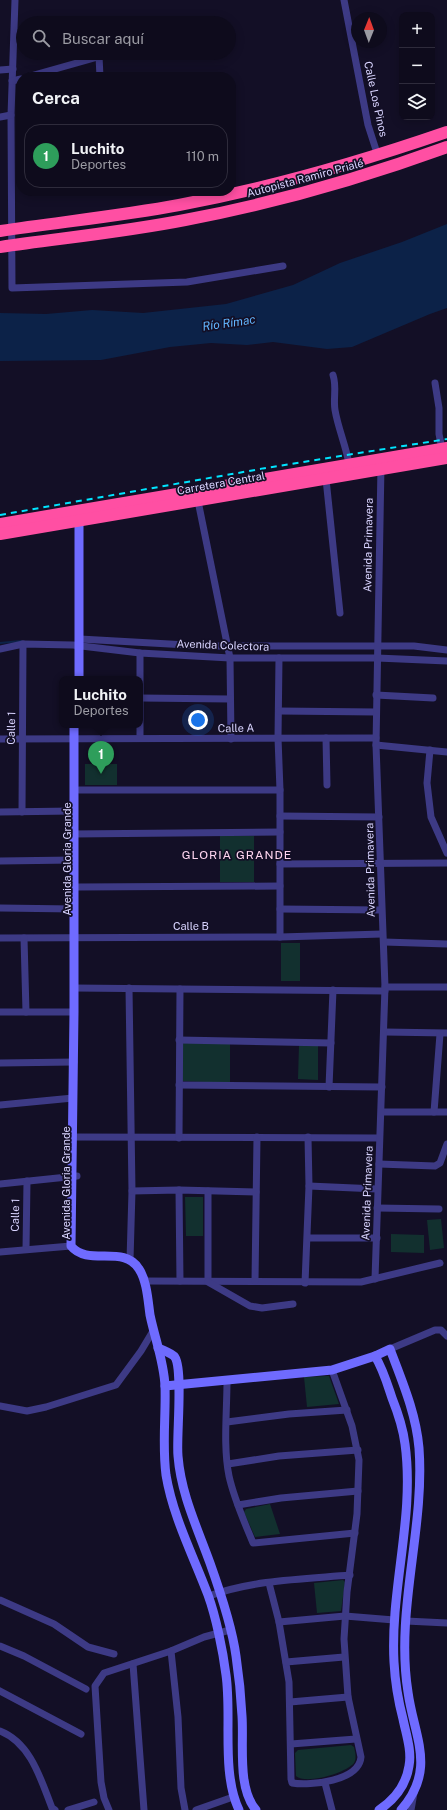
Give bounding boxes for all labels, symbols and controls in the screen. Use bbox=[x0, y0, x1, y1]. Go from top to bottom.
north arrow bbox=[351, 12, 387, 48]
map controls bbox=[399, 12, 435, 120]
button: + bbox=[399, 12, 435, 48]
search box bbox=[16, 16, 236, 60]
icon: search bbox=[30, 27, 52, 49]
text: Buscar aquí bbox=[62, 30, 144, 47]
button: − bbox=[399, 48, 435, 84]
street label: Calle Los Pinos bbox=[362, 60, 390, 138]
button: layers bbox=[399, 84, 435, 120]
text: Cerca bbox=[32, 88, 80, 108]
text: Luchito bbox=[71, 140, 124, 157]
text: 1 bbox=[43, 149, 49, 164]
text: 110 m bbox=[186, 149, 219, 164]
text: Deportes bbox=[71, 157, 126, 172]
street label: Autopista Ramiro Prialé bbox=[245, 157, 365, 199]
water label: Río Rímac bbox=[202, 312, 256, 334]
street label: Carretera Central bbox=[176, 469, 266, 497]
street label: Avenida Primavera bbox=[361, 498, 375, 592]
street label: Avenida Colectora bbox=[177, 637, 269, 653]
popup bbox=[59, 676, 143, 728]
text: Luchito bbox=[73, 686, 127, 703]
text: Deportes bbox=[73, 703, 129, 718]
your location bbox=[188, 710, 208, 730]
street label: Calle 1 bbox=[5, 711, 17, 745]
street label: Calle A bbox=[218, 722, 255, 734]
pin: 1 bbox=[88, 741, 114, 774]
street label: Avenida Gloria Grande bbox=[61, 802, 73, 916]
street label: Avenida Primavera bbox=[363, 823, 377, 917]
district label: GLORIA GRANDE bbox=[182, 848, 292, 862]
street label: Calle B bbox=[173, 920, 209, 932]
street label: Avenida Gloria Grande bbox=[60, 1126, 72, 1240]
street label: Avenida Primavera bbox=[359, 1146, 375, 1240]
street label: Calle 1 bbox=[9, 1198, 21, 1232]

